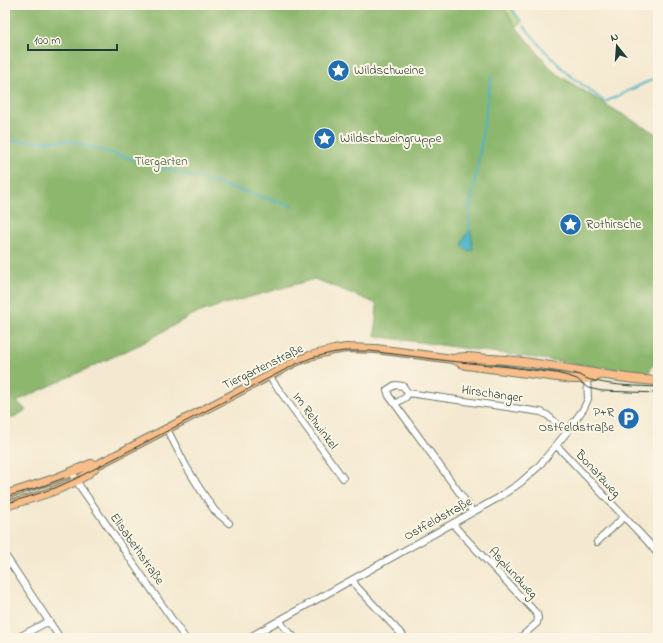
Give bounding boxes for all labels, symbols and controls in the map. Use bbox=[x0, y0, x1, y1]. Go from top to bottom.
scale bar bbox=[28, 26, 117, 52]
north arrow bbox=[597, 26, 637, 66]
text: N bbox=[608, 29, 620, 46]
text: 100 m bbox=[34, 32, 61, 50]
place icon: Wildschweine bbox=[326, 57, 352, 83]
place label: Wildschweine bbox=[354, 61, 424, 80]
place icon: Wildschweingruppe bbox=[311, 125, 337, 151]
place label: Wildschweingruppe bbox=[340, 129, 442, 149]
park label: Tiergarten bbox=[134, 152, 188, 172]
place icon: Rothirsche bbox=[558, 211, 584, 237]
place label: Rothirsche bbox=[586, 215, 641, 234]
street label: Tiergartenstraße bbox=[219, 339, 307, 396]
street label: Hirschanger bbox=[460, 380, 525, 409]
street label: Im Rehwinkel bbox=[288, 388, 342, 454]
place label: P+R Ostfeldstraße bbox=[538, 403, 615, 437]
parking icon: P+R Ostfeldstraße bbox=[616, 406, 642, 432]
street label: Bonatzweg bbox=[570, 445, 625, 503]
street label: Ostfeldstraße bbox=[400, 492, 476, 546]
street label: Elisabethstraße bbox=[105, 509, 169, 589]
street label: Asplundweg bbox=[483, 543, 542, 604]

